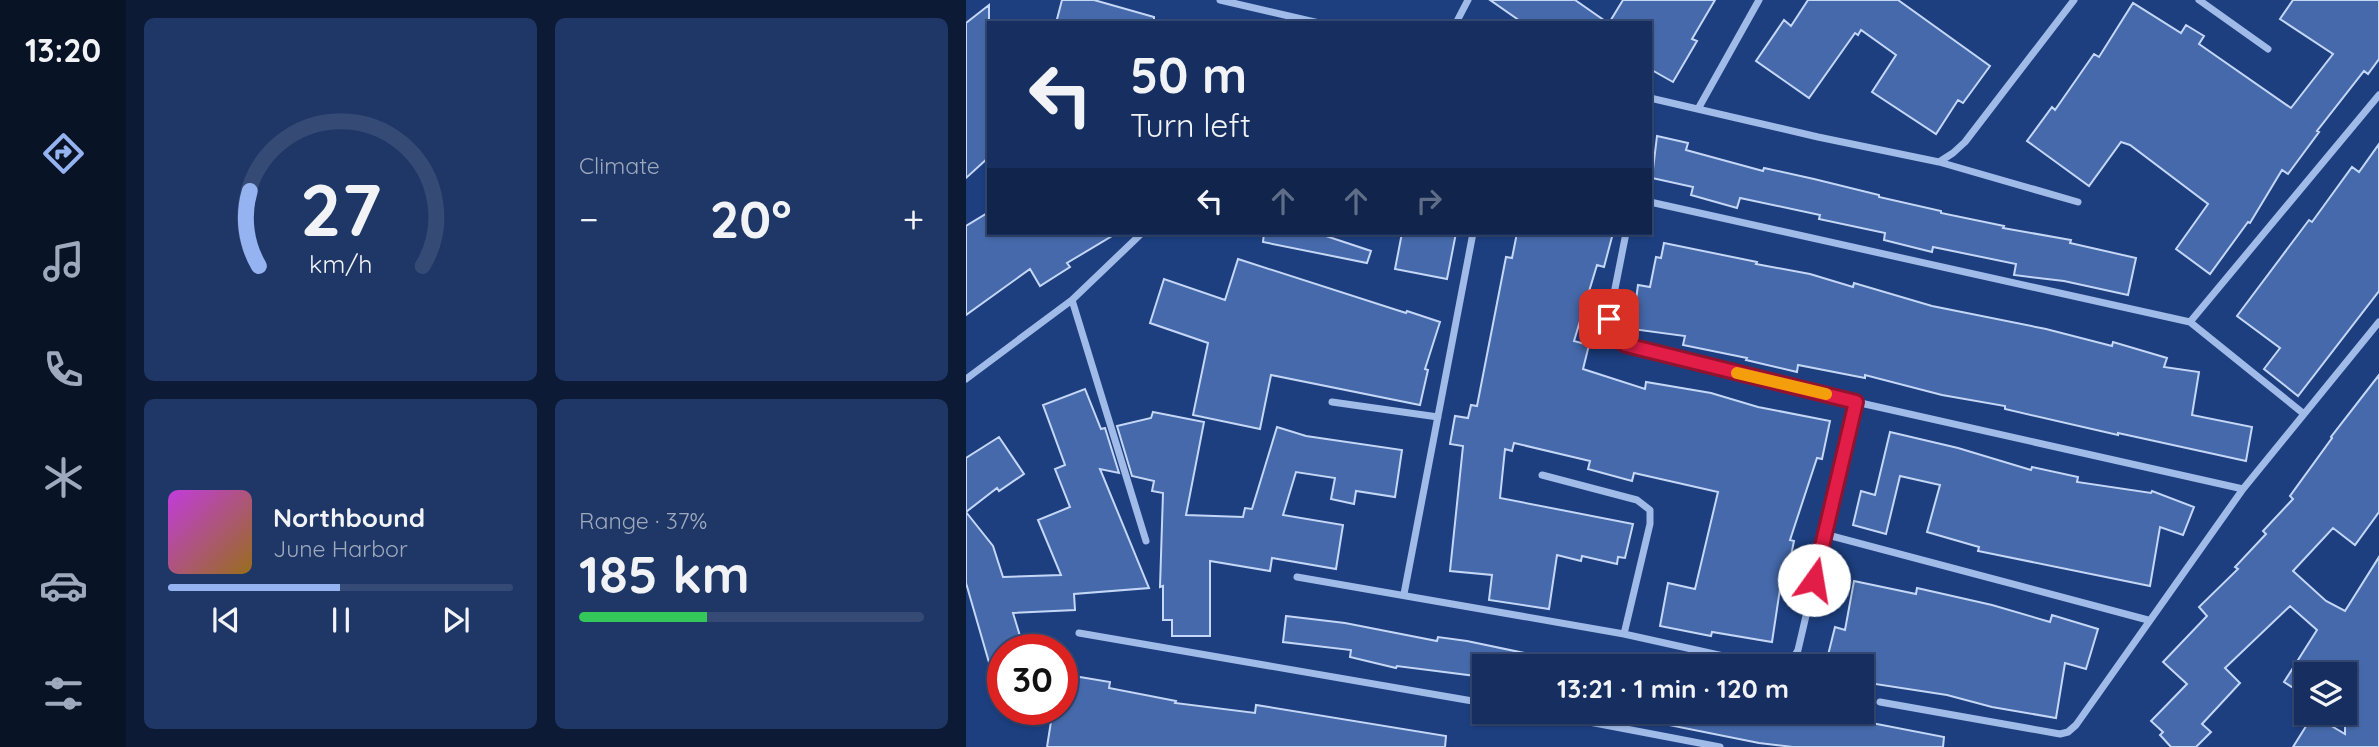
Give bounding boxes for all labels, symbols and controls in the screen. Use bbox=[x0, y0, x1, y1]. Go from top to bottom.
text: 13:20 bbox=[25, 30, 101, 70]
text: 50 m bbox=[1130, 44, 1247, 105]
icon: left bbox=[1015, 49, 1106, 140]
text: Turn left bbox=[1130, 105, 1251, 145]
icon: directions bbox=[39, 129, 88, 178]
text: Climate bbox=[579, 151, 660, 180]
text: 27 bbox=[300, 163, 381, 254]
icon: left bbox=[1191, 182, 1229, 220]
icon: ahead bbox=[1264, 182, 1302, 220]
icon: ahead bbox=[1337, 182, 1375, 220]
icon: right bbox=[1410, 182, 1448, 220]
text: 20° bbox=[710, 186, 792, 251]
text: − bbox=[579, 195, 599, 243]
text: + bbox=[903, 195, 924, 243]
icon: music bbox=[39, 237, 88, 286]
text: km/h bbox=[309, 247, 372, 278]
pin bbox=[1579, 289, 1639, 349]
icon: arrive bbox=[1590, 300, 1628, 338]
icon: phone bbox=[39, 345, 88, 394]
icon: climate bbox=[39, 453, 88, 502]
text: Northbound bbox=[273, 501, 425, 534]
text: Range · 37% bbox=[579, 506, 707, 535]
text: June Harbor bbox=[273, 534, 408, 563]
text: 185 km bbox=[579, 541, 750, 606]
position arrow bbox=[1777, 543, 1851, 617]
icon: car bbox=[39, 561, 88, 610]
icon: previous bbox=[207, 601, 245, 639]
icon: pause bbox=[322, 601, 360, 639]
icon: next bbox=[437, 601, 475, 639]
speed limit sign: 30 bbox=[987, 634, 1078, 725]
map controls bbox=[2294, 662, 2357, 725]
button: layers bbox=[2294, 662, 2357, 725]
icon: filters bbox=[39, 669, 88, 718]
text: 13:21 · 1 min · 120 m bbox=[1557, 672, 1789, 705]

